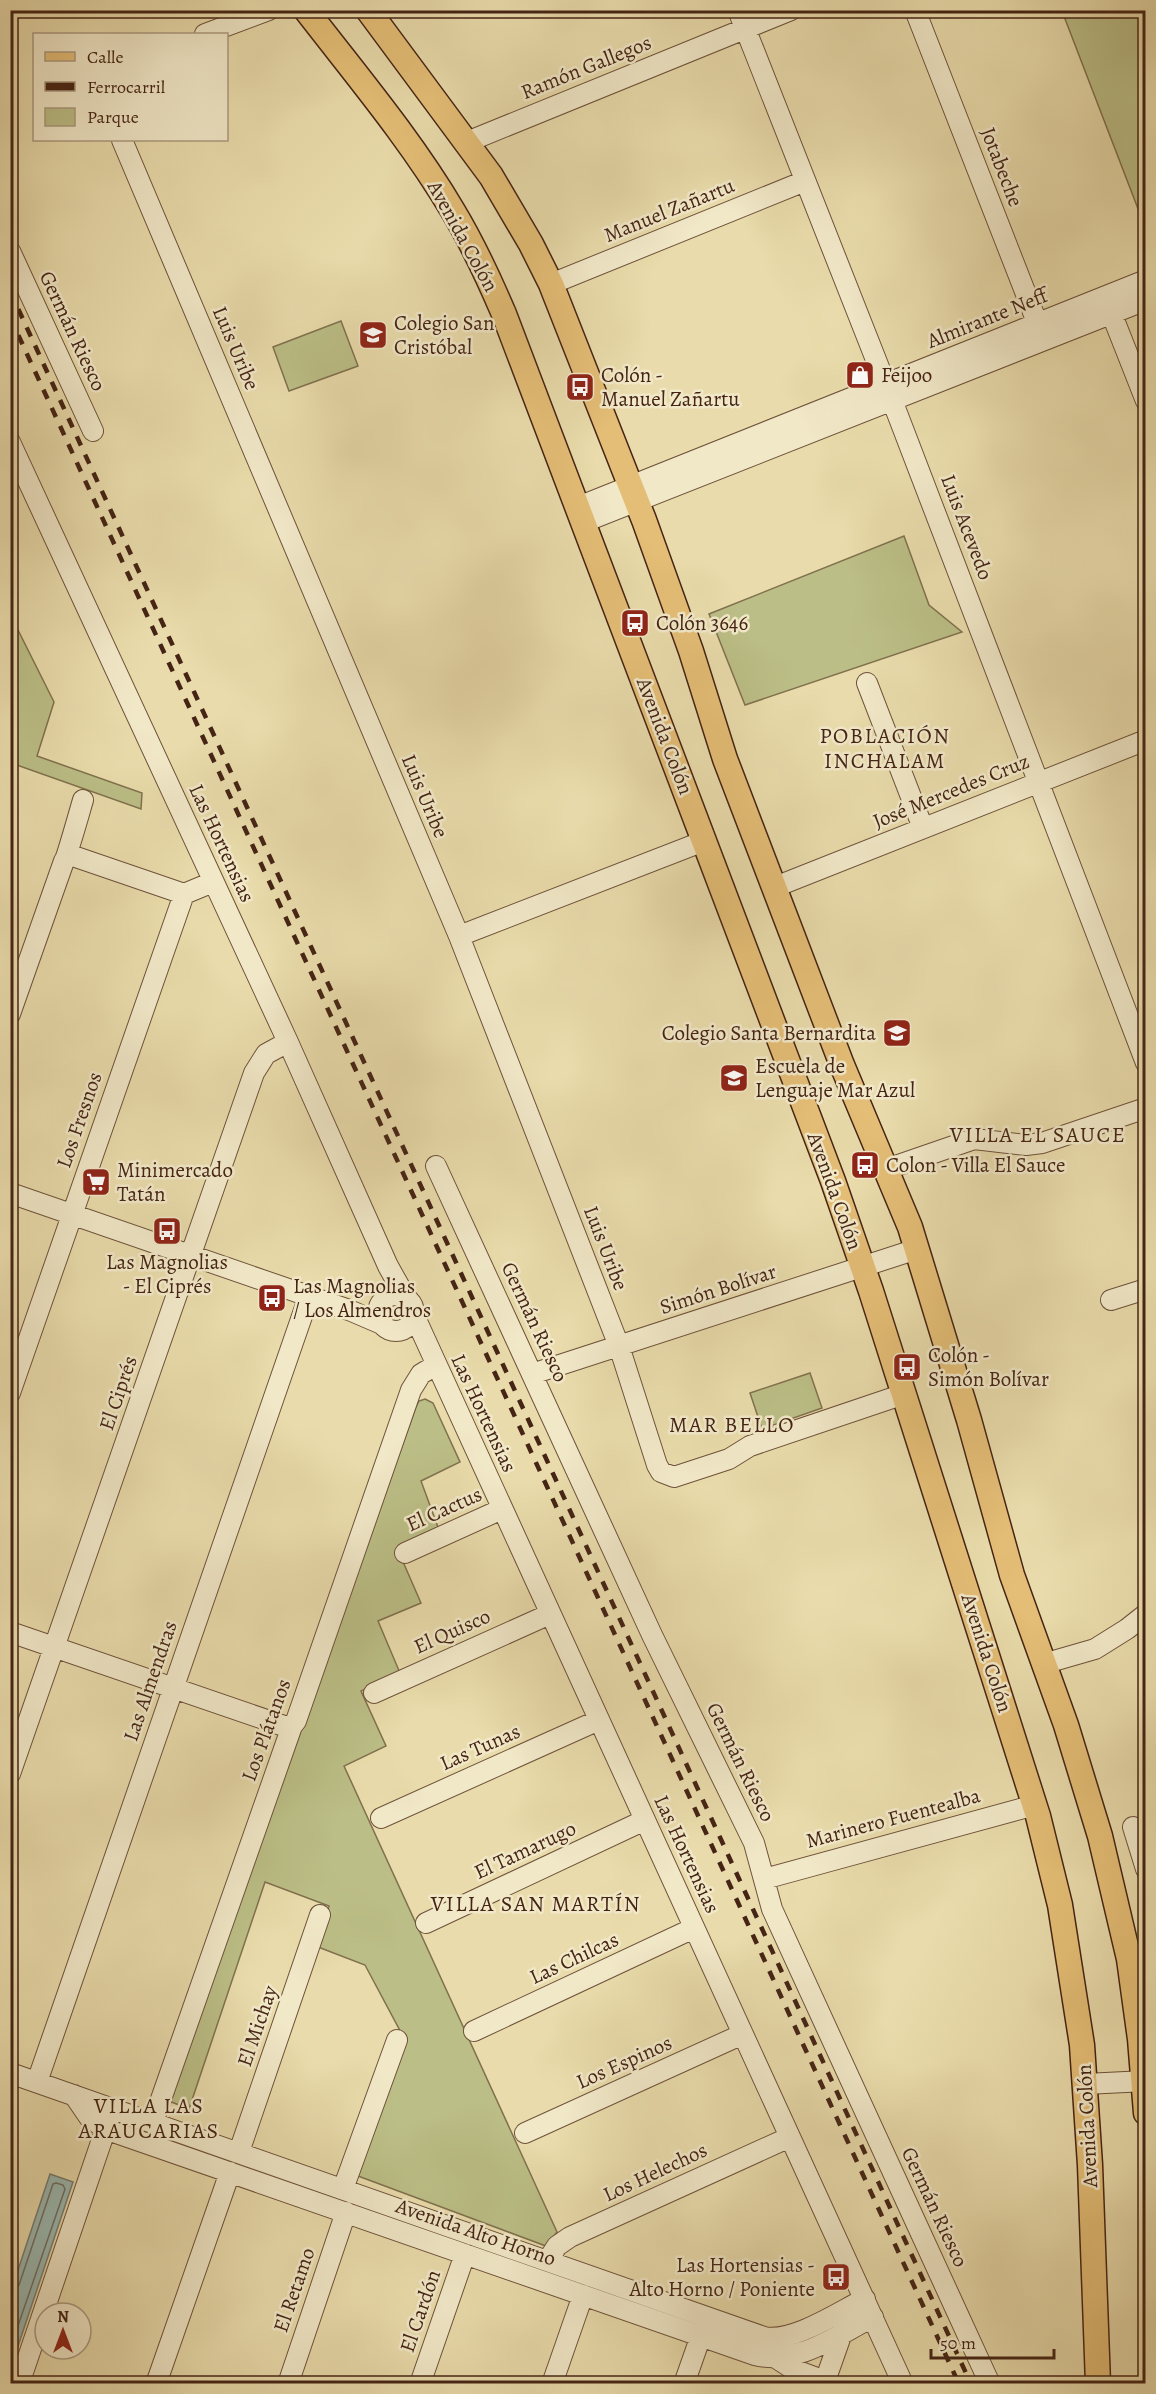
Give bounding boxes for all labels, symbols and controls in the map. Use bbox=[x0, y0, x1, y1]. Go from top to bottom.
street label: Ramón Gallegos bbox=[517, 28, 655, 106]
legend bbox=[33, 33, 228, 141]
text: Calle bbox=[87, 45, 124, 69]
text: Ferrocarril bbox=[87, 75, 166, 99]
text: Parque bbox=[87, 105, 139, 129]
street label: Jotabeche bbox=[974, 123, 1030, 211]
street label: Manuel Zañartu bbox=[600, 171, 739, 249]
street label: Avenida Colón bbox=[420, 174, 505, 297]
street label: Germán Riesco bbox=[33, 266, 113, 396]
street label: Almirante Neff bbox=[922, 280, 1054, 355]
street label: Luis Uribe bbox=[206, 302, 266, 394]
place label: Colegio San Cristóbal bbox=[394, 309, 495, 361]
school or university icon: Colegio San Cristóbal bbox=[357, 319, 389, 351]
shop icon: Feijoo bbox=[844, 359, 876, 391]
place label: Colón - Manuel Zañartu bbox=[601, 361, 740, 413]
place label: Feijoo bbox=[881, 361, 932, 389]
bus stop icon: Colón - Manuel Zañartu bbox=[564, 371, 596, 403]
street label: Luis Acevedo bbox=[934, 470, 1000, 584]
bus stop icon: Colón 3646 bbox=[619, 607, 651, 639]
place label: Colón 3646 bbox=[656, 609, 748, 637]
street label: Avenida Colón bbox=[629, 673, 700, 799]
district label: POBLACIÓN INCHALAM bbox=[819, 721, 951, 776]
street label: José Mercedes Cruz bbox=[869, 747, 1033, 835]
street label: Luis Uribe bbox=[395, 750, 455, 842]
street label: Las Hortensias bbox=[182, 779, 262, 907]
school or university icon: Colegio Santa Bernardita bbox=[881, 1017, 913, 1049]
place label: Colegio Santa Bernardita bbox=[662, 1019, 876, 1047]
place label: Escuela de Lenguaje Mar Azul bbox=[755, 1052, 915, 1104]
school or university icon: Escuela de Lenguaje Mar Azul bbox=[718, 1062, 750, 1094]
street label: Los Fresnos bbox=[49, 1068, 109, 1172]
district label: VILLA EL SAUCE bbox=[949, 1120, 1126, 1150]
street label: Avenida Colón bbox=[800, 1127, 869, 1254]
bus stop icon: Colon - Villa El Sauce bbox=[849, 1149, 881, 1181]
place label: Colon - Villa El Sauce bbox=[886, 1151, 1065, 1179]
place label: Minimercado Tatán bbox=[117, 1156, 233, 1208]
supermarket icon: Minimercado Tatán bbox=[80, 1166, 112, 1198]
street label: Luis Uribe bbox=[577, 1202, 635, 1294]
bus stop icon: Las Magnolias - El Ciprés bbox=[151, 1215, 183, 1247]
place label: Las Magnolias - El Ciprés bbox=[106, 1248, 228, 1300]
street label: Germán Riesco bbox=[495, 1257, 575, 1387]
street label: Simón Bolívar bbox=[656, 1257, 780, 1321]
place label: Las Magnolias / Los Almendros bbox=[293, 1272, 431, 1324]
bus stop icon: Las Magnolias / Los Almendros bbox=[256, 1282, 288, 1314]
place label: Colón - Simón Bolívar bbox=[928, 1341, 1049, 1393]
street label: Las Hortensias bbox=[444, 1349, 524, 1477]
bus stop icon: Colón - Simón Bolívar bbox=[891, 1351, 923, 1383]
street label: El Ciprés bbox=[92, 1352, 144, 1434]
district label: MAR BELLO bbox=[669, 1410, 795, 1440]
street label: El Cactus bbox=[402, 1480, 486, 1538]
street label: Avenida Colón bbox=[954, 1589, 1019, 1716]
street label: El Quisco bbox=[409, 1602, 495, 1660]
street label: Las Almendras bbox=[116, 1617, 184, 1745]
street label: Los Plátanos bbox=[234, 1675, 298, 1785]
street label: Germán Riesco bbox=[700, 1698, 782, 1826]
street label: Las Tunas bbox=[435, 1717, 525, 1777]
street label: Marinero Fuentealba bbox=[803, 1781, 983, 1855]
street label: Las Hortensias bbox=[647, 1790, 727, 1918]
street label: El Tamarugo bbox=[469, 1814, 581, 1886]
district label: VILLA SAN MARTÍN bbox=[430, 1889, 641, 1919]
street label: Las Chilcas bbox=[525, 1925, 623, 1991]
street label: El Michay bbox=[230, 1981, 284, 2070]
street label: Los Espinos bbox=[572, 2028, 676, 2096]
street label: Avenida Colón bbox=[1070, 2064, 1104, 2189]
district label: VILLA LAS ARAUCARIAS bbox=[77, 2091, 220, 2146]
street label: Los Helechos bbox=[598, 2136, 712, 2208]
street label: Germán Riesco bbox=[895, 2142, 975, 2272]
street label: Avenida Alto Horno bbox=[391, 2191, 560, 2272]
street label: El Retamo bbox=[266, 2244, 322, 2336]
place label: Las Hortensias - Alto Horno / Poniente bbox=[629, 2251, 815, 2303]
bus stop icon: Las Hortensias - Alto Horno / Poniente bbox=[820, 2261, 852, 2293]
street label: El Cardón bbox=[393, 2266, 447, 2356]
north arrow bbox=[33, 2301, 93, 2361]
text: N bbox=[57, 2306, 69, 2328]
scale bar bbox=[931, 2322, 1054, 2360]
text: 50 m bbox=[940, 2331, 976, 2355]

